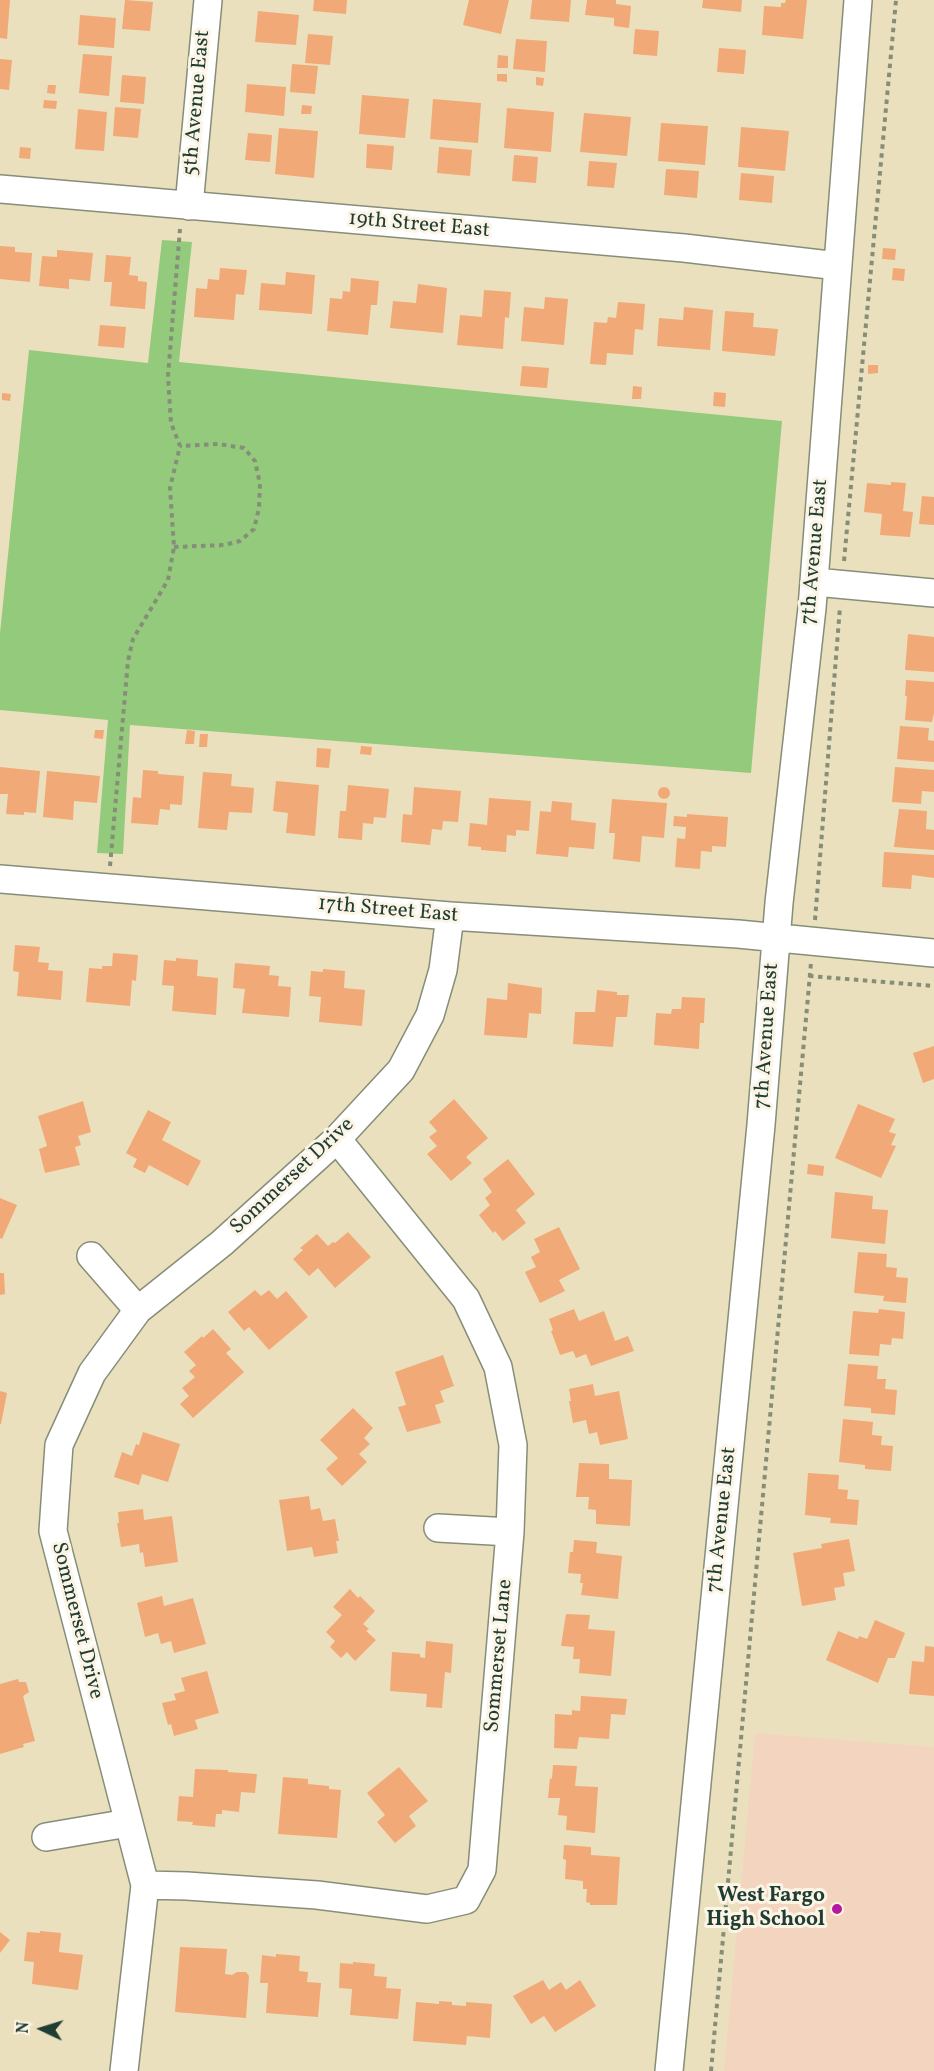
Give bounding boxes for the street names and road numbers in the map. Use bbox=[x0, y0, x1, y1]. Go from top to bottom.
street label: 5th Avenue East bbox=[179, 29, 217, 177]
street label: 19th Street East bbox=[347, 207, 491, 245]
street label: 7th Avenue East bbox=[797, 478, 835, 626]
street label: 17th Street East bbox=[317, 892, 459, 930]
street label: 7th Avenue East bbox=[750, 962, 786, 1110]
street label: Sommerset Drive bbox=[226, 1113, 360, 1241]
street label: 7th Avenue East bbox=[703, 1446, 743, 1594]
street label: Sommerset Drive bbox=[44, 1540, 108, 1702]
street label: Sommerset Lane bbox=[481, 1578, 519, 1734]

